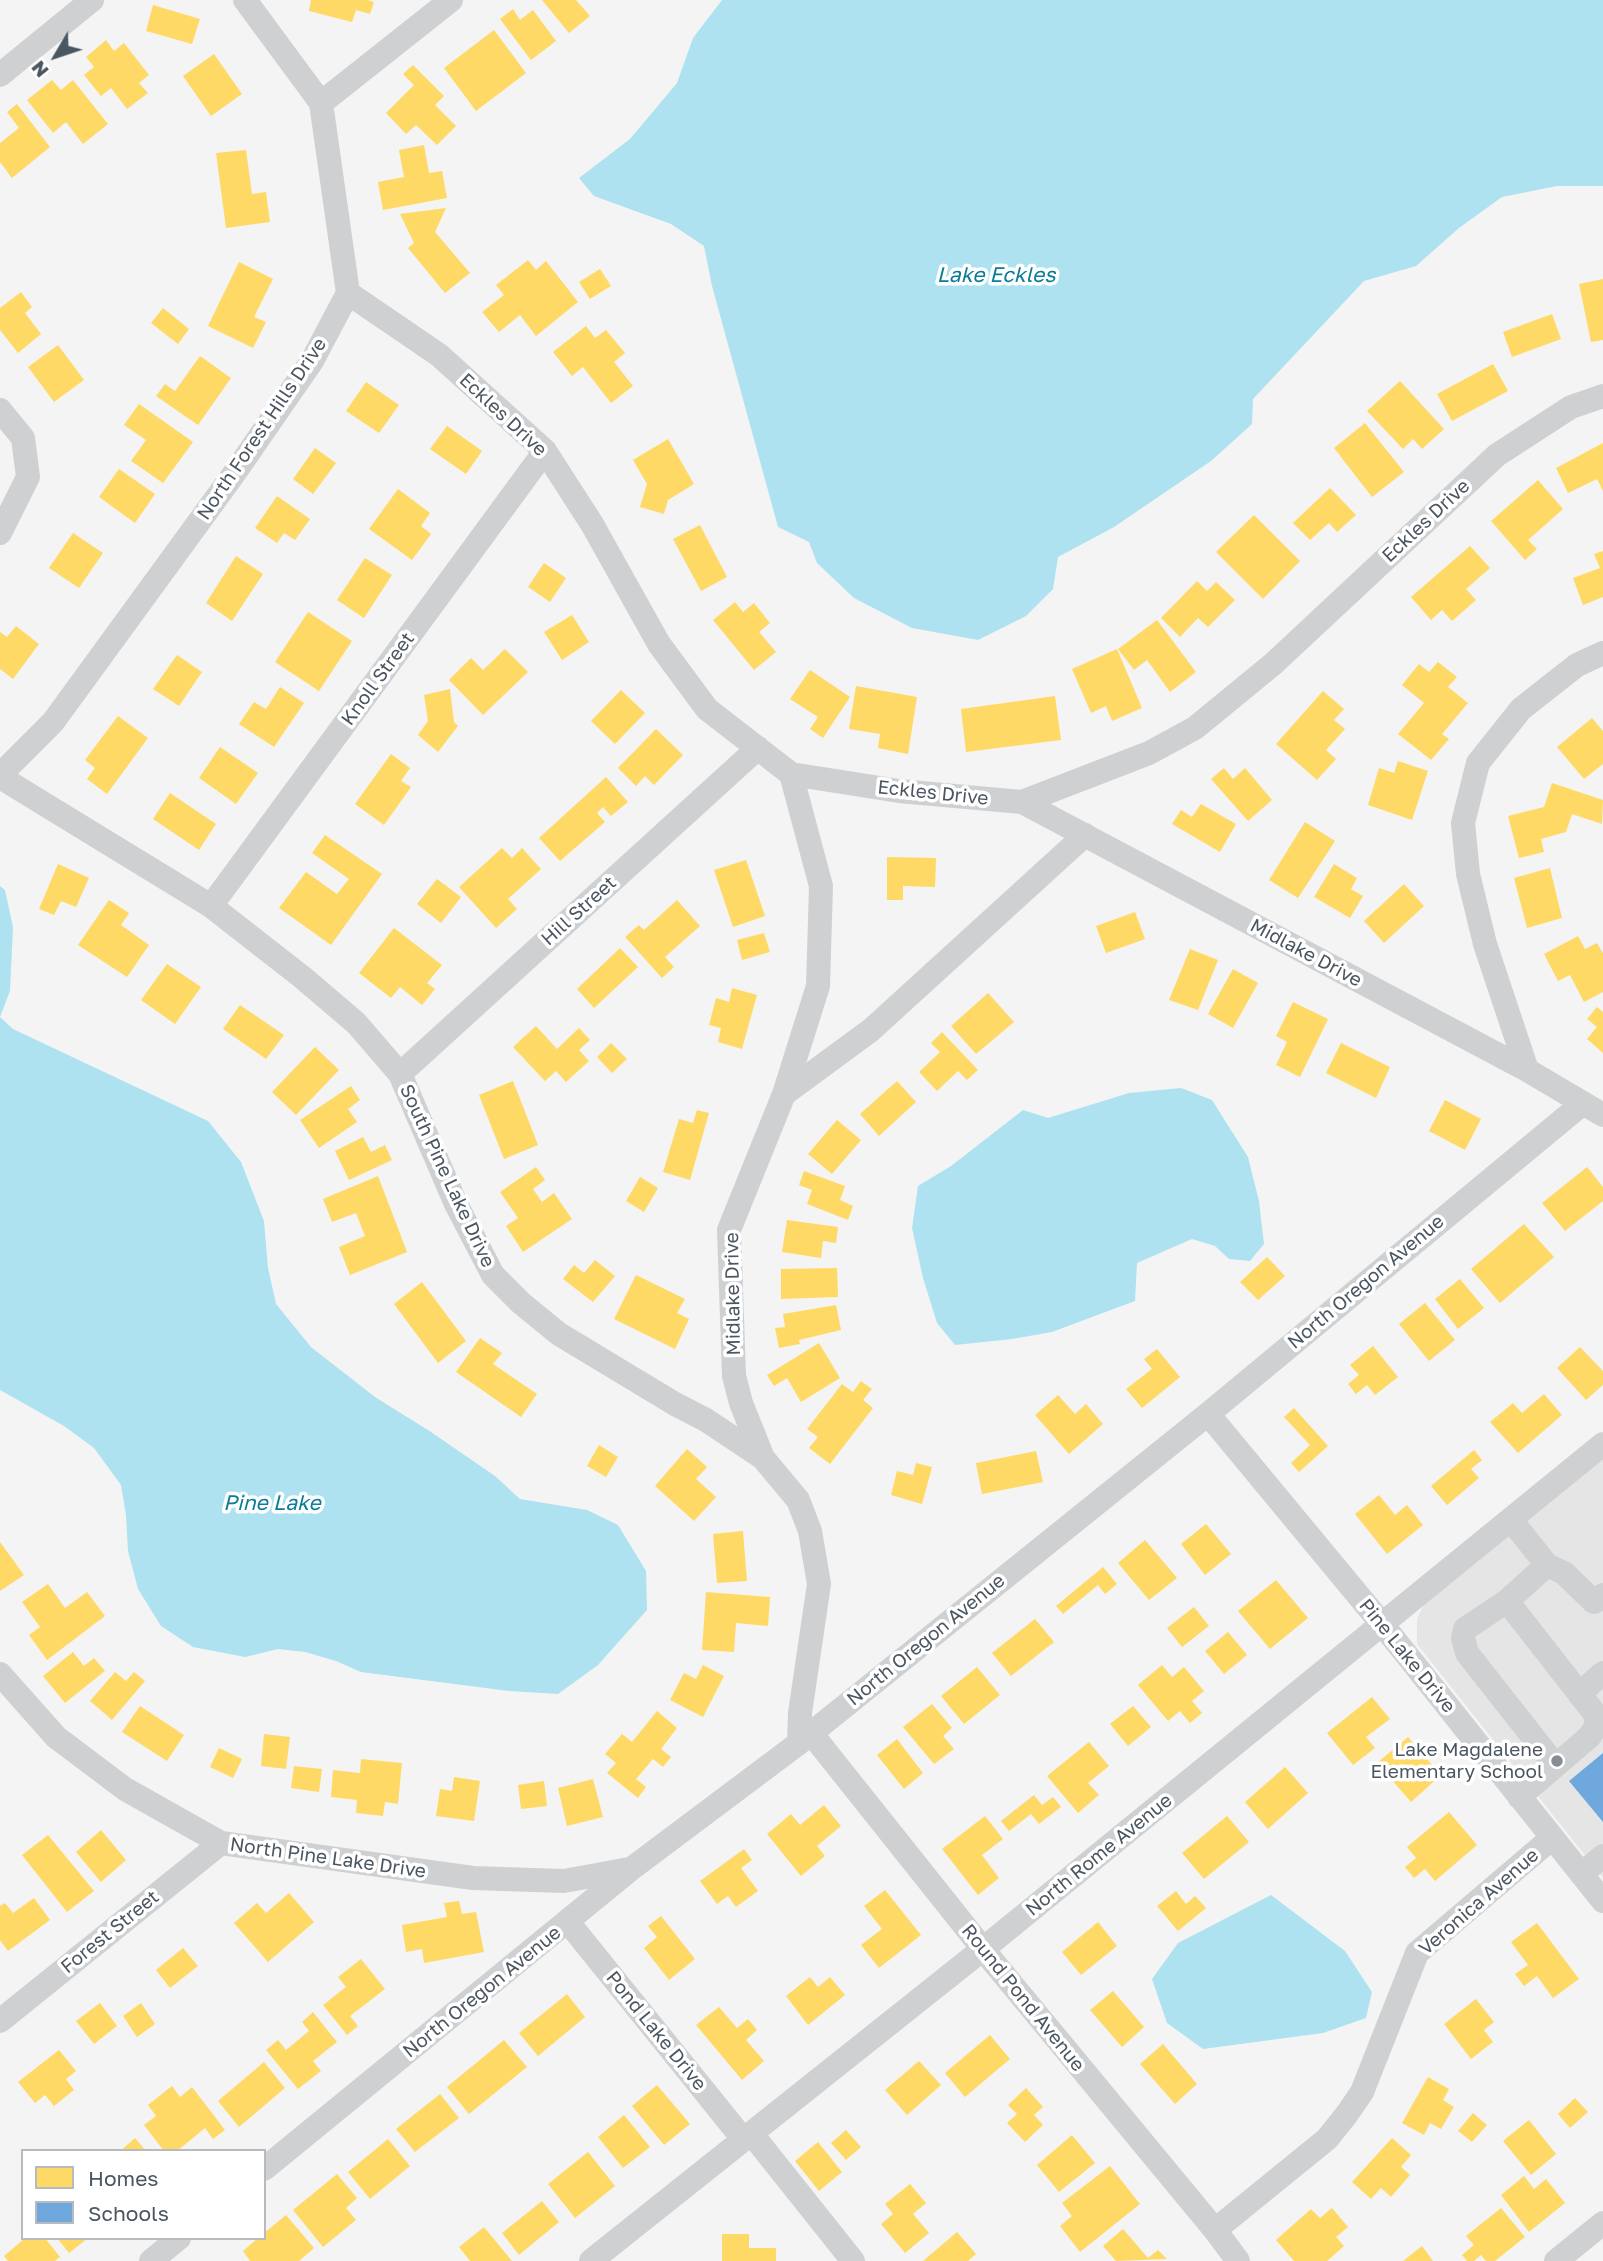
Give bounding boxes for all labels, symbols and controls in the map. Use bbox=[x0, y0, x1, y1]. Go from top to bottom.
north arrow bbox=[21, 21, 91, 91]
text: N bbox=[26, 57, 53, 82]
water label: Lake Eckles bbox=[937, 262, 1055, 288]
street label: North Forest Hills Drive bbox=[193, 334, 331, 524]
street label: Eckles Drive bbox=[455, 369, 551, 461]
street label: Eckles Drive bbox=[1378, 475, 1474, 567]
street label: Knoll Street bbox=[337, 628, 419, 730]
street label: Eckles Drive bbox=[876, 776, 990, 810]
street label: Hill Street bbox=[537, 872, 621, 950]
street label: Midlake Drive bbox=[1246, 914, 1366, 992]
street label: South Pine Lake Drive bbox=[395, 1081, 499, 1271]
street label: North Oregon Avenue bbox=[1283, 1210, 1449, 1354]
street label: Midlake Drive bbox=[721, 1232, 745, 1356]
water label: Pine Lake bbox=[223, 1490, 321, 1516]
street label: North Oregon Avenue bbox=[842, 1569, 1010, 1711]
street label: Pine Lake Drive bbox=[1354, 1594, 1460, 1718]
place label: Lake Magdalene Elementary School bbox=[1370, 1739, 1543, 1783]
marker: Lake Magdalene Elementary School bbox=[1549, 1753, 1565, 1769]
street label: North Rome Avenue bbox=[1021, 1789, 1177, 1921]
street label: North Pine Lake Drive bbox=[229, 1833, 427, 1883]
street label: Veronica Avenue bbox=[1415, 1844, 1543, 1960]
street label: Forest Street bbox=[56, 1886, 164, 1978]
street label: Round Pond Avenue bbox=[957, 1920, 1089, 2076]
street label: North Oregon Avenue bbox=[398, 1921, 566, 2063]
street label: Pond Lake Drive bbox=[601, 1967, 711, 2095]
legend bbox=[21, 2149, 266, 2240]
text: Homes bbox=[88, 2165, 158, 2191]
text: Schools bbox=[88, 2200, 169, 2226]

